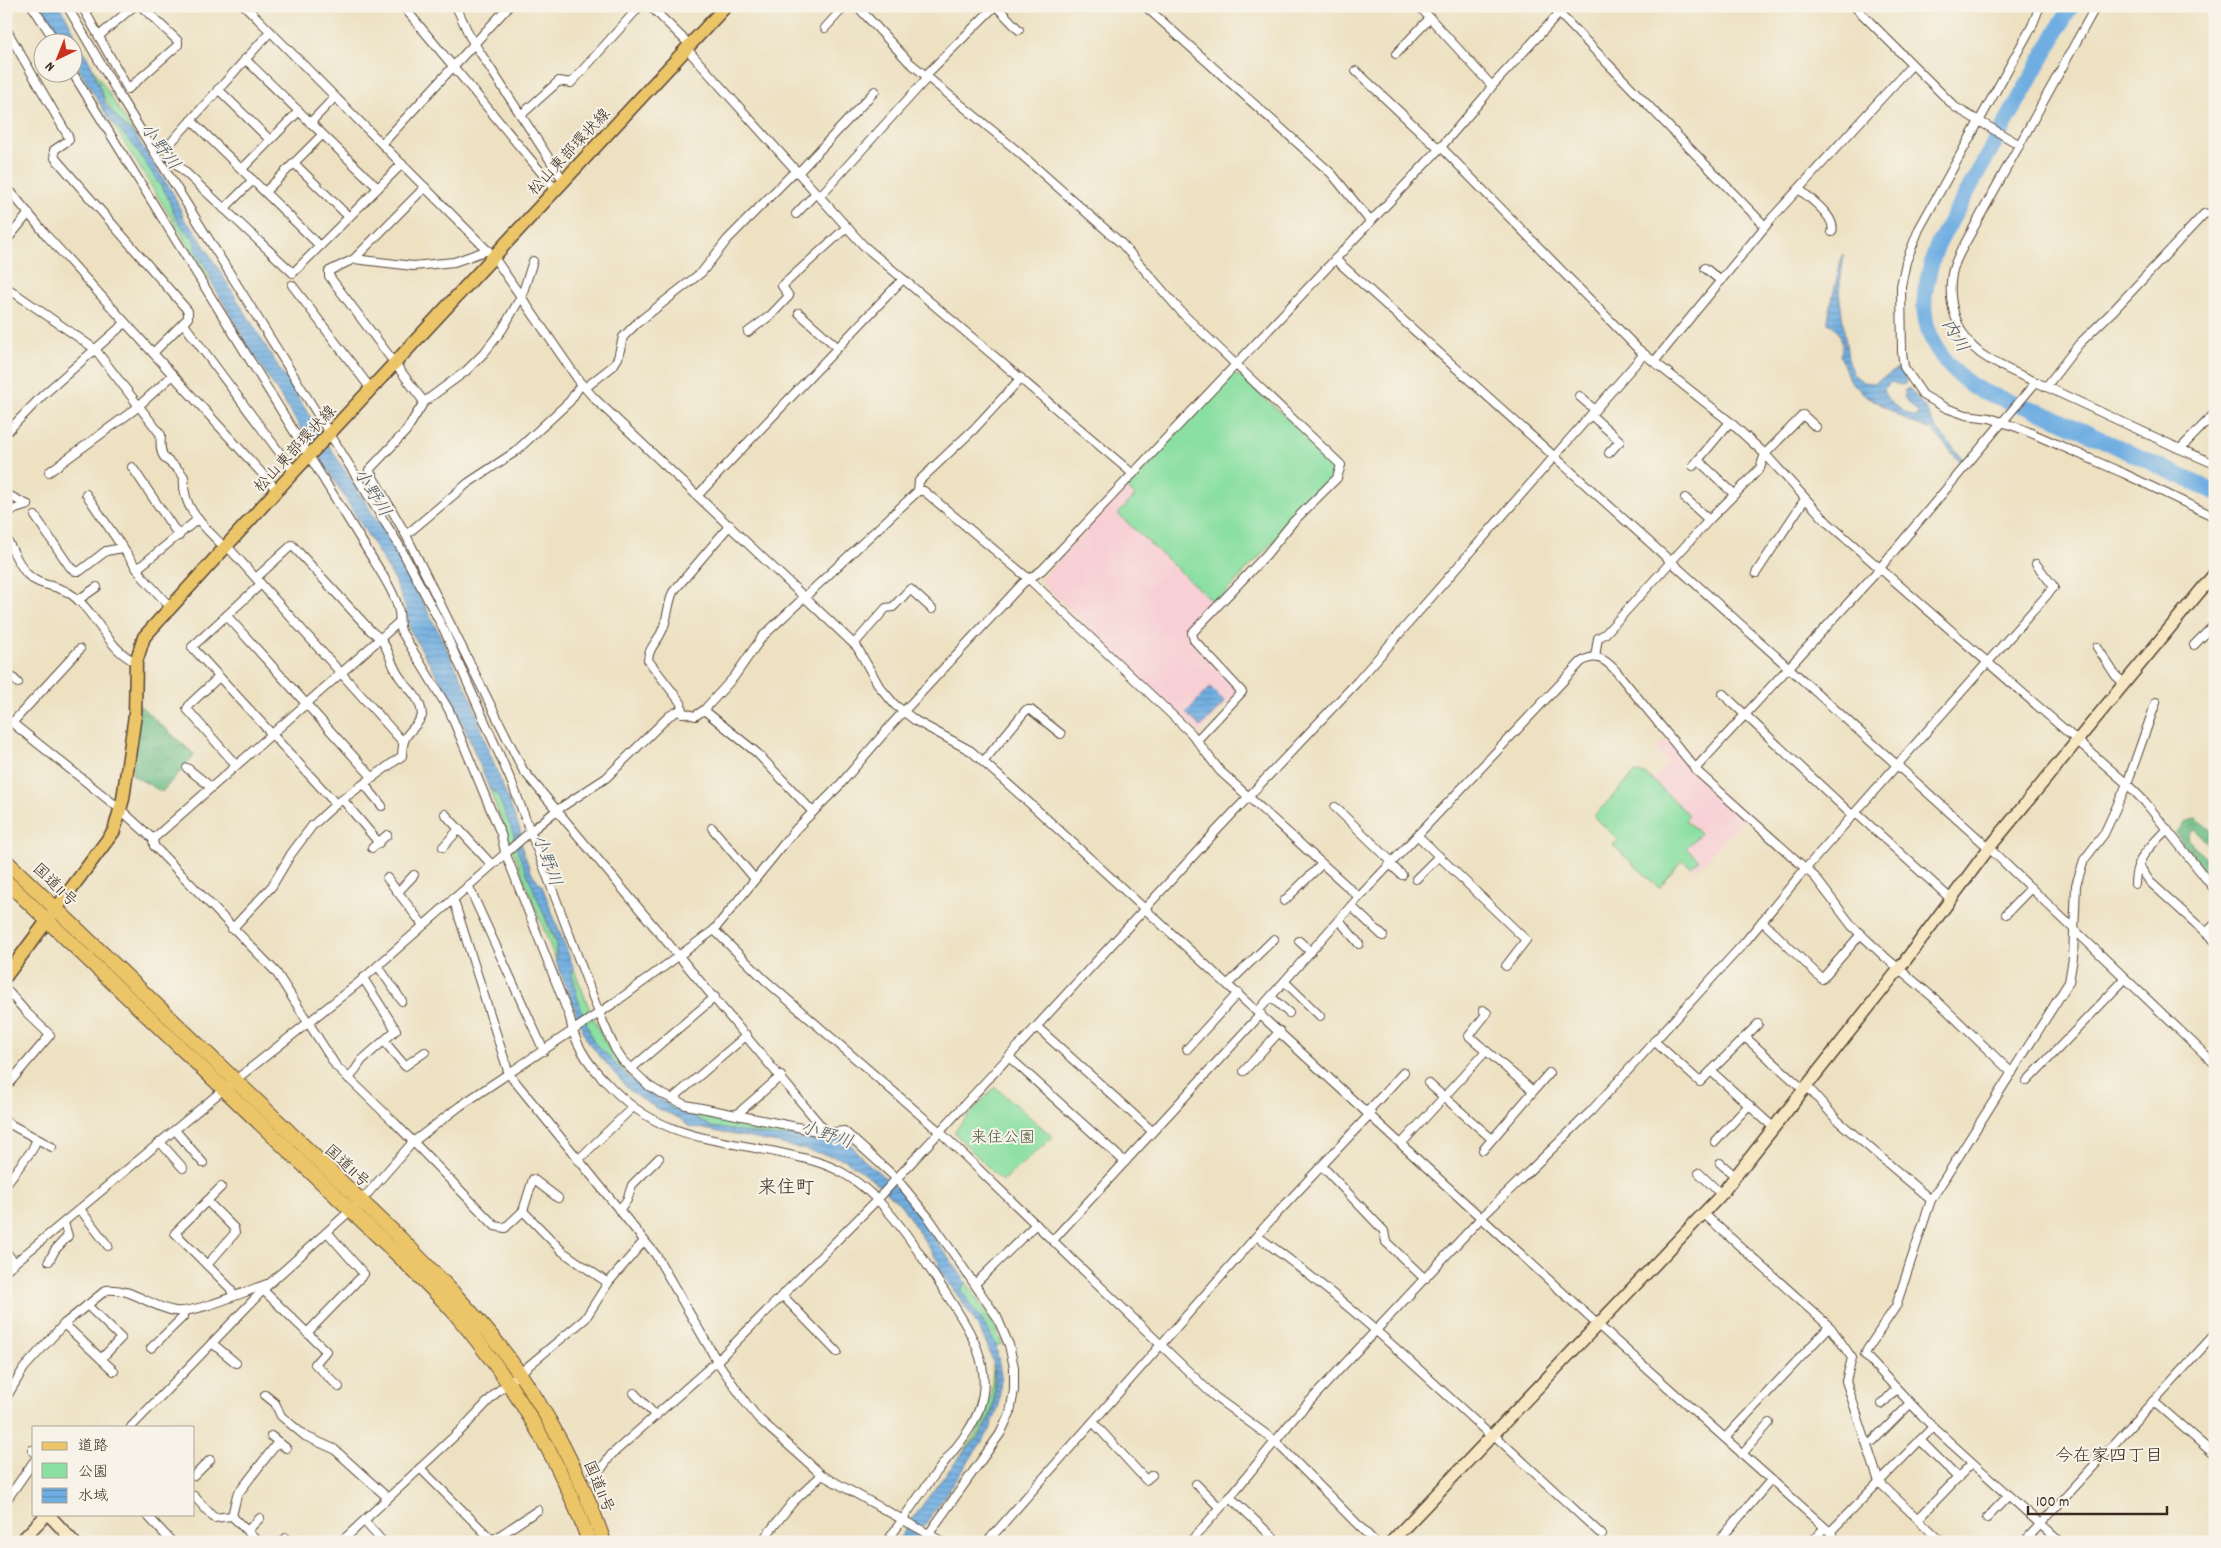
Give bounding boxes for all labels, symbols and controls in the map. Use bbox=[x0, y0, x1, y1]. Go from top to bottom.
north arrow bbox=[32, 32, 82, 82]
text: N bbox=[41, 56, 60, 76]
street label: 松山東部環状線 bbox=[523, 104, 616, 202]
water label: 小野川 bbox=[133, 118, 185, 177]
water label: 内川 bbox=[1934, 314, 1974, 358]
street label: 松山東部環状線 bbox=[249, 401, 342, 499]
water label: 小野川 bbox=[346, 464, 396, 523]
water label: 小野川 bbox=[525, 831, 567, 891]
street label: 国道11号 bbox=[26, 858, 82, 913]
water label: 小野川 bbox=[797, 1116, 856, 1157]
park label: 来住公園 bbox=[971, 1127, 1035, 1150]
street label: 国道11号 bbox=[318, 1140, 374, 1194]
district label: 来住町 bbox=[757, 1176, 815, 1203]
legend bbox=[32, 1426, 195, 1516]
text: 道路 bbox=[78, 1436, 108, 1458]
district label: 今在家四丁目 bbox=[2055, 1445, 2163, 1470]
street label: 国道11号 bbox=[576, 1457, 619, 1517]
text: 公園 bbox=[78, 1462, 108, 1484]
scale bar bbox=[2028, 1483, 2167, 1515]
text: 水域 bbox=[78, 1486, 108, 1508]
text: 100 m bbox=[2036, 1492, 2069, 1514]

